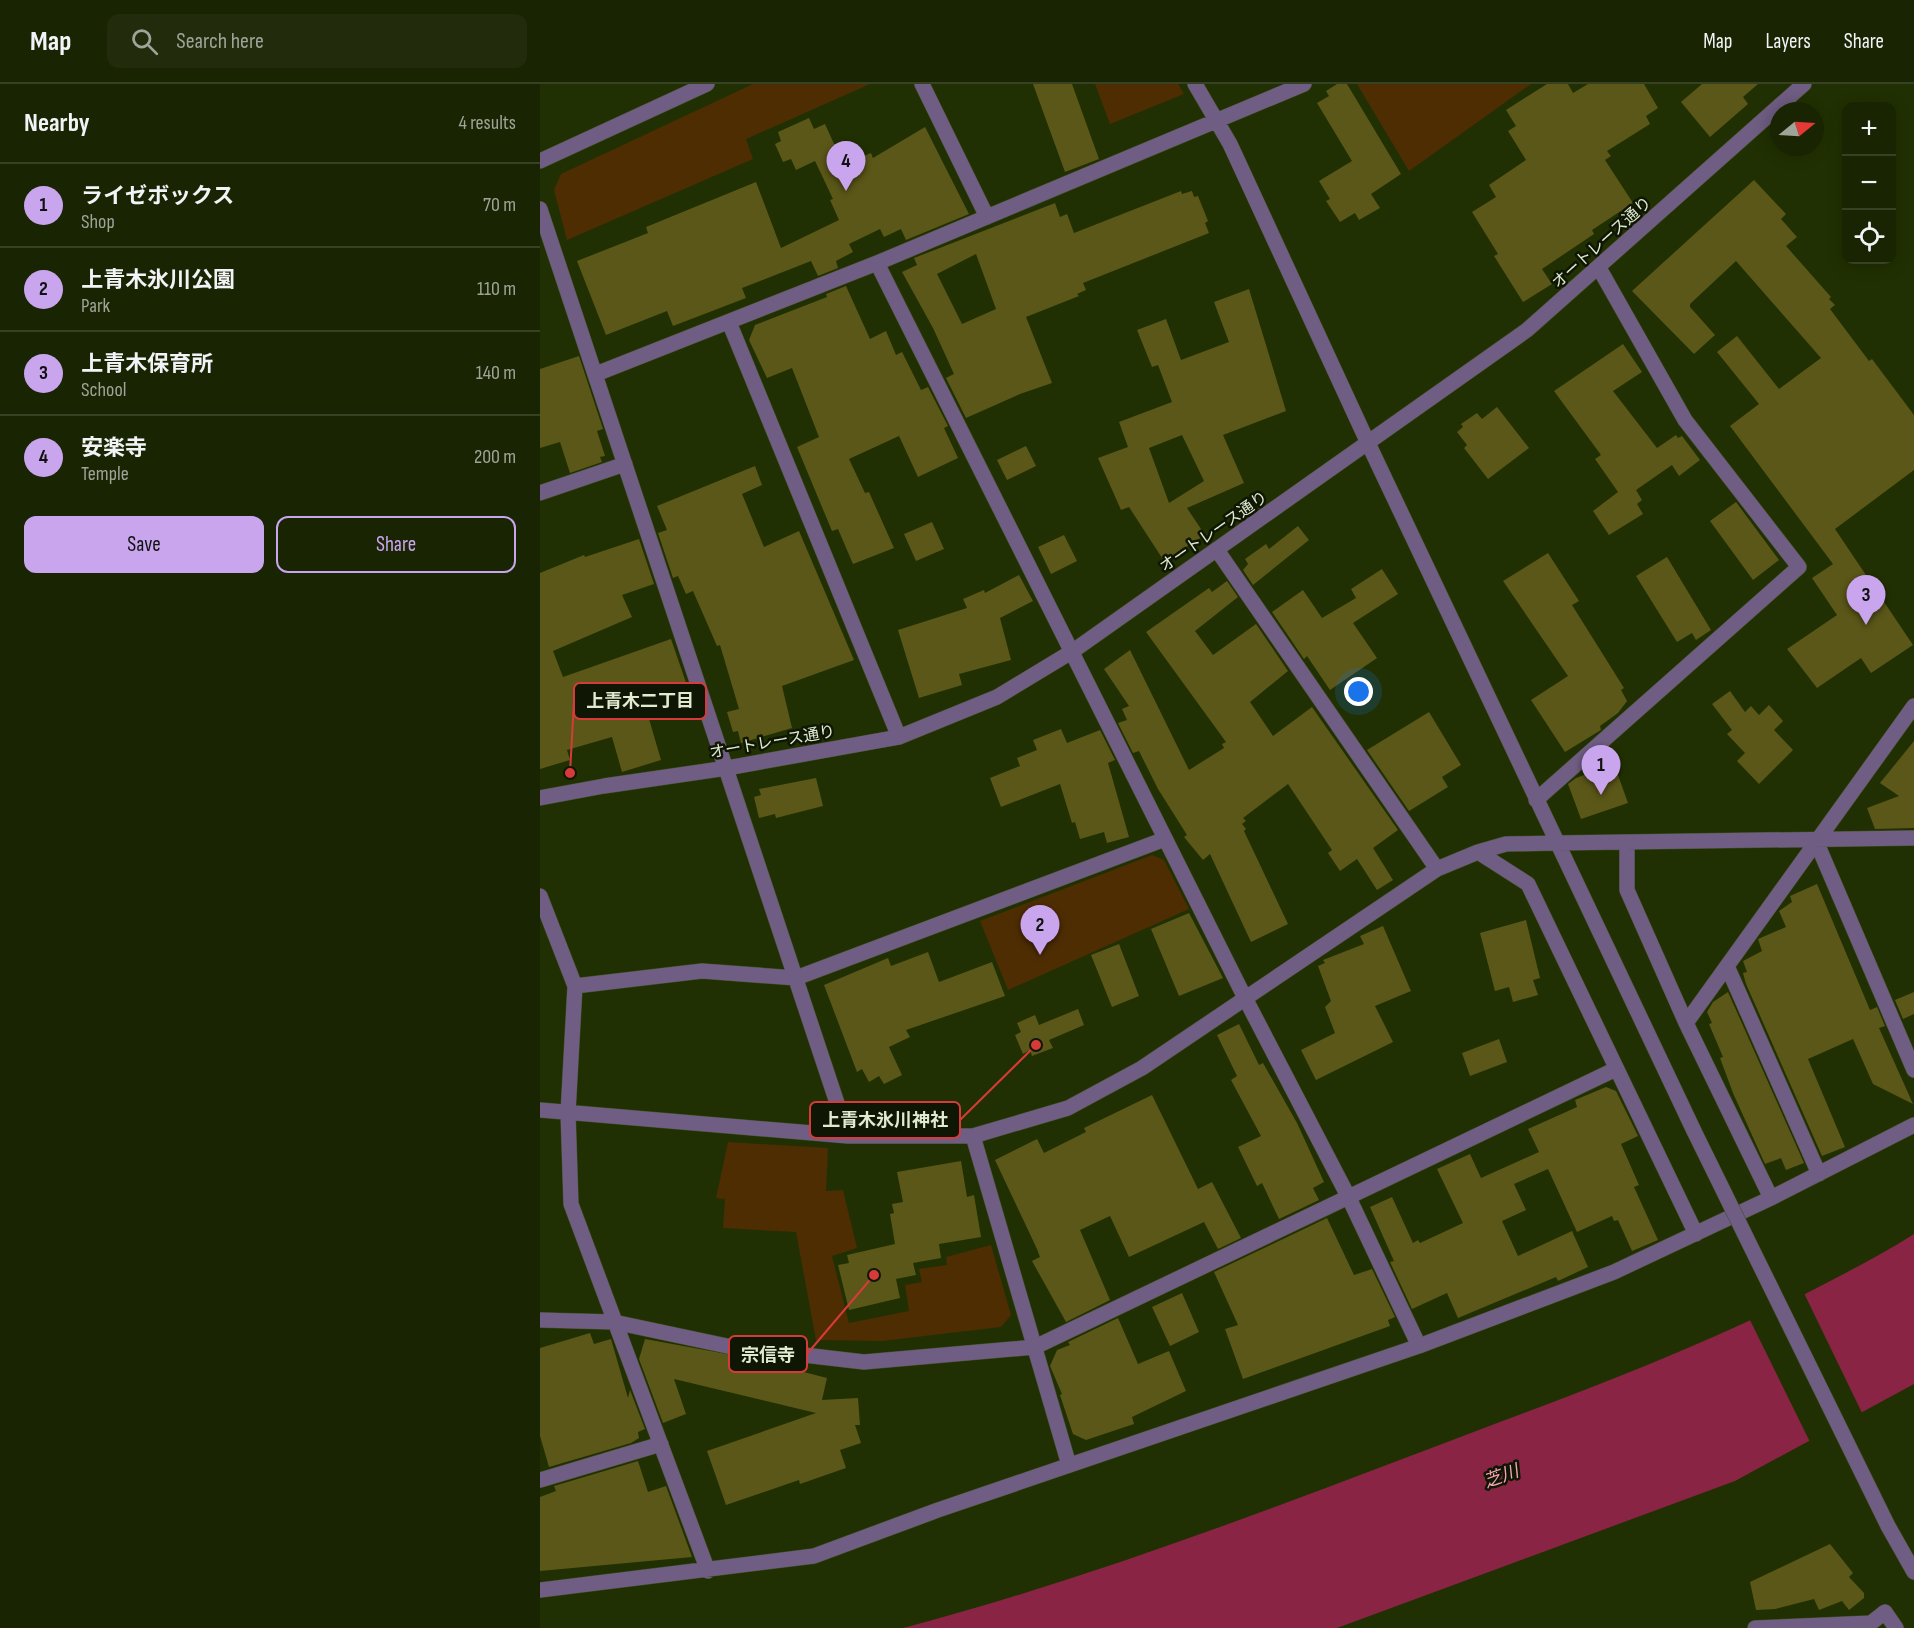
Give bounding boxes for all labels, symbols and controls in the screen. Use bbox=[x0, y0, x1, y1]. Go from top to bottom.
search box bbox=[107, 14, 527, 68]
text: Map bbox=[30, 25, 71, 58]
icon: search bbox=[128, 25, 161, 58]
text: Search here bbox=[176, 28, 264, 55]
text: Map bbox=[1703, 29, 1732, 54]
text: Layers bbox=[1765, 29, 1811, 54]
text: Share bbox=[1844, 29, 1884, 54]
north arrow bbox=[1770, 102, 1824, 156]
map controls bbox=[1842, 102, 1896, 264]
button: + bbox=[1842, 102, 1896, 156]
text: Nearby bbox=[24, 108, 90, 139]
text: 4 results bbox=[459, 111, 516, 135]
pin: 4 bbox=[826, 141, 866, 191]
button: − bbox=[1842, 156, 1896, 210]
text: ライゼボックス bbox=[81, 183, 234, 210]
text: 1 bbox=[40, 193, 47, 217]
text: 70 m bbox=[483, 193, 516, 217]
street label: オートレース通り bbox=[1548, 193, 1656, 293]
text: Shop bbox=[81, 210, 115, 234]
button: locate bbox=[1842, 210, 1896, 264]
text: 上青木氷川公園 bbox=[81, 267, 235, 294]
text: 2 bbox=[39, 277, 48, 301]
text: 110 m bbox=[477, 277, 516, 301]
text: Park bbox=[81, 294, 110, 318]
text: 上青木保育所 bbox=[81, 351, 213, 378]
text: 3 bbox=[39, 361, 48, 385]
text: 140 m bbox=[476, 361, 516, 385]
text: School bbox=[81, 378, 126, 402]
text: 安楽寺 bbox=[81, 435, 147, 462]
text: 4 bbox=[39, 445, 48, 469]
text: 200 m bbox=[474, 445, 516, 469]
text: Temple bbox=[81, 462, 129, 486]
street label: オートレース通り bbox=[1156, 488, 1271, 576]
button: Save bbox=[24, 516, 264, 573]
button: Share bbox=[276, 516, 516, 573]
pin: 3 bbox=[1846, 576, 1886, 625]
your location bbox=[1344, 677, 1373, 706]
callout: 上青木二丁目 bbox=[574, 683, 706, 719]
text: 上青木二丁目 bbox=[586, 691, 694, 712]
street label: オートレース通り bbox=[708, 722, 837, 763]
pin: 1 bbox=[1582, 746, 1620, 795]
pin: 2 bbox=[1020, 906, 1060, 955]
callout: 上青木氷川神社 bbox=[810, 1102, 960, 1138]
text: 上青木氷川神社 bbox=[822, 1110, 948, 1131]
callout: 宗信寺 bbox=[729, 1336, 807, 1372]
text: 宗信寺 bbox=[741, 1345, 795, 1366]
water label: 芝川 bbox=[1481, 1460, 1524, 1492]

